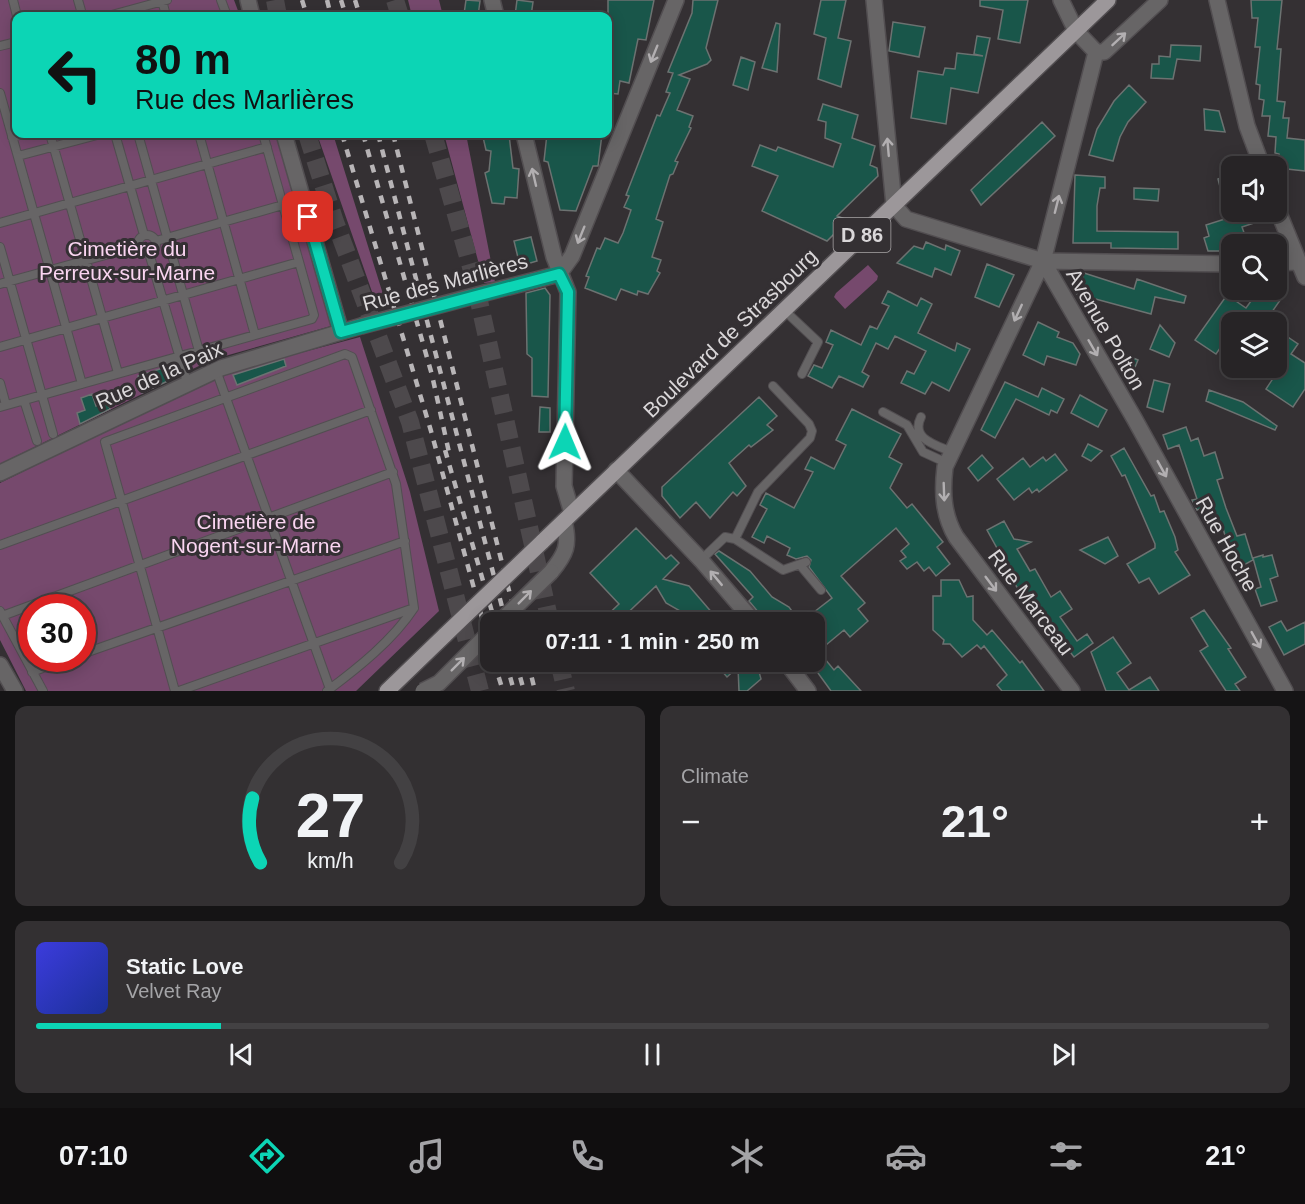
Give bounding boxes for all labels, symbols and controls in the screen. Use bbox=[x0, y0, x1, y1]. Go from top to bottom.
one-way arrow bbox=[1111, 31, 1126, 46]
icon: left bbox=[36, 36, 114, 114]
text: 80 m bbox=[135, 36, 231, 83]
one-way arrow bbox=[648, 44, 659, 63]
text: Rue des Marlières bbox=[135, 85, 354, 115]
one-way arrow bbox=[882, 138, 893, 158]
map controls bbox=[1221, 156, 1287, 378]
button: sound bbox=[1221, 156, 1287, 222]
one-way arrow bbox=[528, 167, 540, 186]
pin bbox=[282, 191, 333, 242]
one-way arrow bbox=[1052, 195, 1064, 214]
icon: arrive bbox=[291, 200, 324, 233]
road number: D 86 bbox=[834, 218, 890, 252]
one-way arrow bbox=[575, 225, 586, 244]
button: search bbox=[1221, 234, 1287, 300]
park label: Cimetière du Perreux-sur-Marne bbox=[39, 237, 215, 284]
street label: Boulevard de Strasbourg bbox=[638, 244, 822, 422]
street label: Rue des Marlières bbox=[360, 249, 530, 315]
street label: Avenue Polton bbox=[1062, 264, 1150, 394]
one-way arrow bbox=[1011, 304, 1023, 322]
button: layers bbox=[1221, 312, 1287, 378]
street label: Rue de la Paix bbox=[92, 337, 227, 413]
one-way arrow bbox=[1087, 339, 1099, 356]
position arrow bbox=[533, 410, 597, 474]
one-way arrow bbox=[1156, 460, 1168, 477]
one-way arrow bbox=[938, 482, 949, 501]
street label: Rue Hoche bbox=[1191, 492, 1263, 596]
park label: Cimetière de Nogent-sur-Marne bbox=[171, 510, 341, 557]
street label: Rue Marceau bbox=[984, 545, 1078, 659]
one-way arrow bbox=[709, 571, 723, 586]
one-way arrow bbox=[985, 576, 998, 592]
one-way arrow bbox=[518, 590, 533, 605]
speed limit sign: 30 bbox=[18, 594, 96, 672]
text: 07:11 · 1 min · 250 m bbox=[546, 629, 760, 654]
one-way arrow bbox=[1250, 631, 1262, 648]
one-way arrow bbox=[451, 656, 466, 671]
text: Climate bbox=[681, 765, 749, 787]
text: 27 bbox=[295, 781, 365, 850]
text: 21° bbox=[941, 796, 1009, 847]
text: − bbox=[681, 803, 700, 840]
text: + bbox=[1250, 803, 1269, 840]
text: km/h bbox=[307, 849, 353, 873]
text: Static Love bbox=[126, 954, 243, 979]
text: Velvet Ray bbox=[126, 980, 222, 1002]
icon: previous bbox=[225, 1038, 258, 1071]
icon: pause bbox=[636, 1038, 669, 1071]
icon: next bbox=[1047, 1038, 1080, 1071]
icon: directions bbox=[246, 1135, 288, 1177]
icon: music bbox=[406, 1135, 448, 1177]
icon: phone bbox=[566, 1135, 608, 1177]
icon: climate bbox=[726, 1135, 768, 1177]
icon: car bbox=[885, 1135, 927, 1177]
icon: filters bbox=[1045, 1135, 1087, 1177]
text: 07:10 bbox=[59, 1141, 128, 1171]
text: 21° bbox=[1205, 1141, 1246, 1171]

